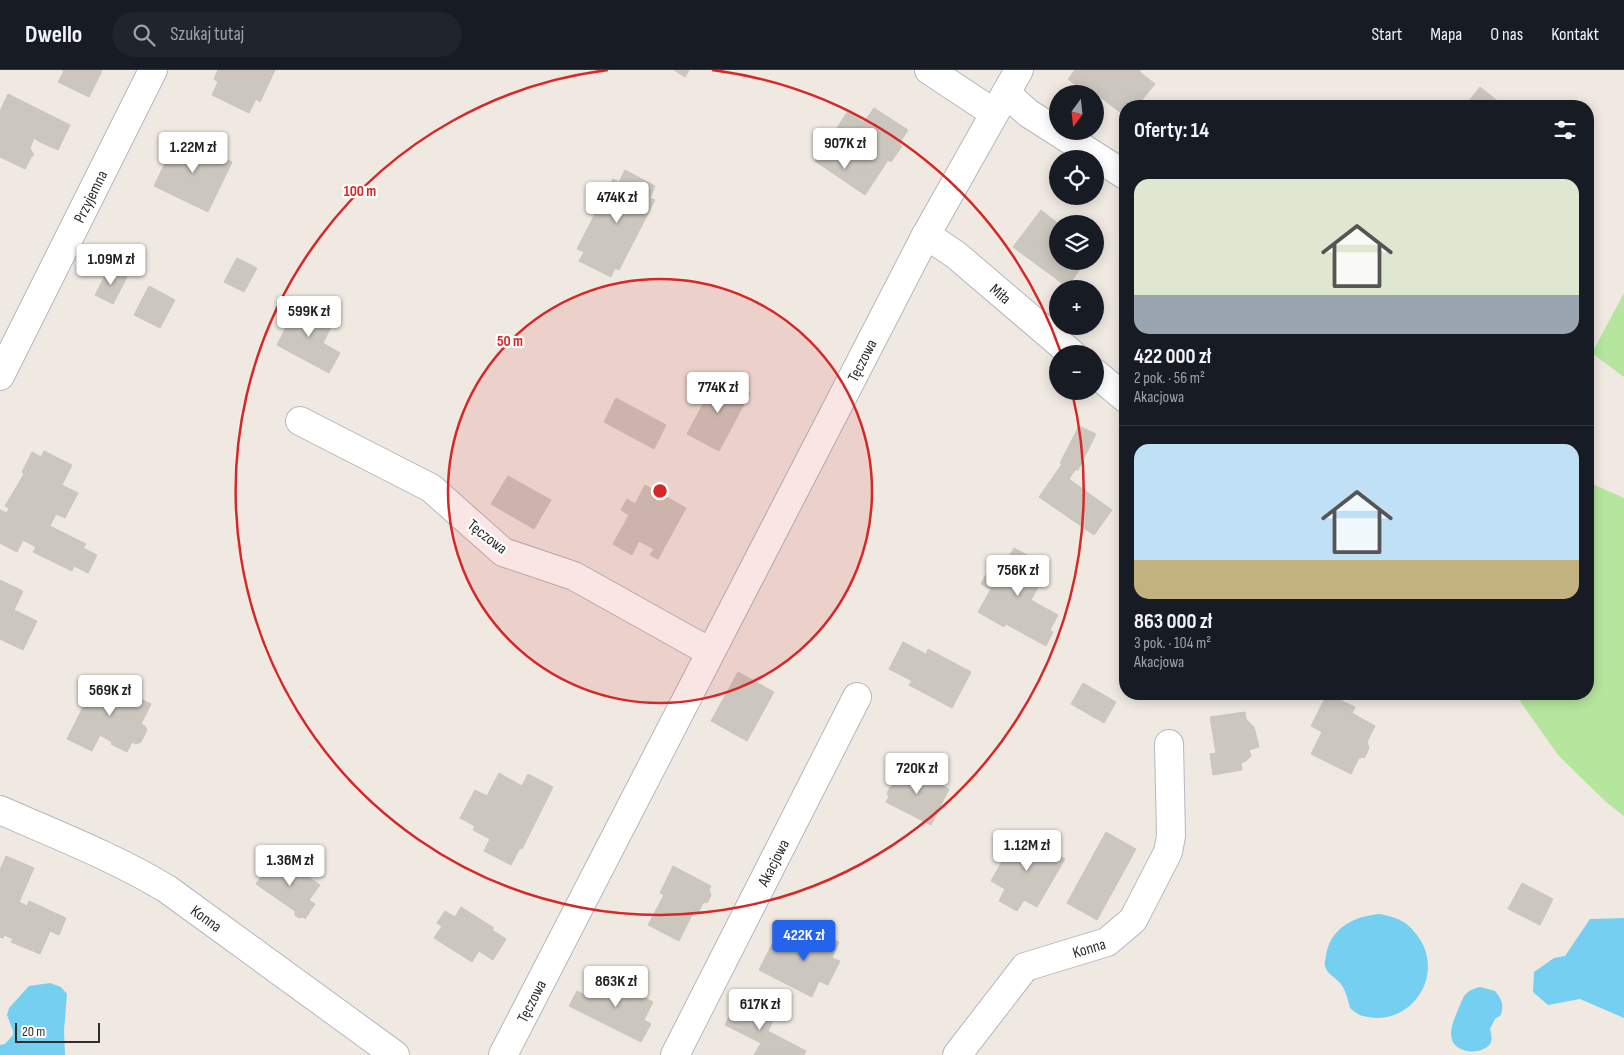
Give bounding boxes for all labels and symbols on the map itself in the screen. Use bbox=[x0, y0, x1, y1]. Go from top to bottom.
north arrow bbox=[1049, 85, 1104, 140]
pin: 907K zł bbox=[799, 128, 891, 170]
pin: 1.22M zł bbox=[141, 132, 245, 174]
street label: Przyjemna bbox=[70, 168, 112, 226]
text: 100 m bbox=[344, 182, 376, 201]
pin: 474K zł bbox=[571, 182, 663, 224]
pin: 1.09M zł bbox=[59, 244, 163, 286]
street label: Miła bbox=[985, 280, 1014, 309]
pin: 599K zł bbox=[263, 296, 355, 338]
text: 50 m bbox=[497, 332, 523, 351]
street label: Tęczowa bbox=[844, 336, 882, 385]
pin: 774K zł bbox=[672, 372, 764, 414]
centre of rings bbox=[651, 482, 669, 500]
street label: Tęczowa bbox=[463, 516, 511, 559]
pin: 756K zł bbox=[972, 554, 1064, 597]
pin: 569K zł bbox=[64, 674, 156, 717]
pin: 720K zł bbox=[871, 752, 963, 795]
pin: 1.12M zł bbox=[975, 830, 1079, 872]
street label: Akacjowa bbox=[754, 836, 794, 891]
pin: 1.36M zł bbox=[238, 844, 342, 887]
street label: Konna bbox=[187, 902, 225, 937]
pin: 422K zł bbox=[758, 920, 850, 962]
street label: Konna bbox=[1071, 935, 1108, 963]
pin: 863K zł bbox=[570, 966, 662, 1008]
street label: Tęczowa bbox=[513, 977, 551, 1026]
pin: 617K zł bbox=[714, 988, 806, 1031]
scale bar bbox=[15, 1020, 100, 1043]

